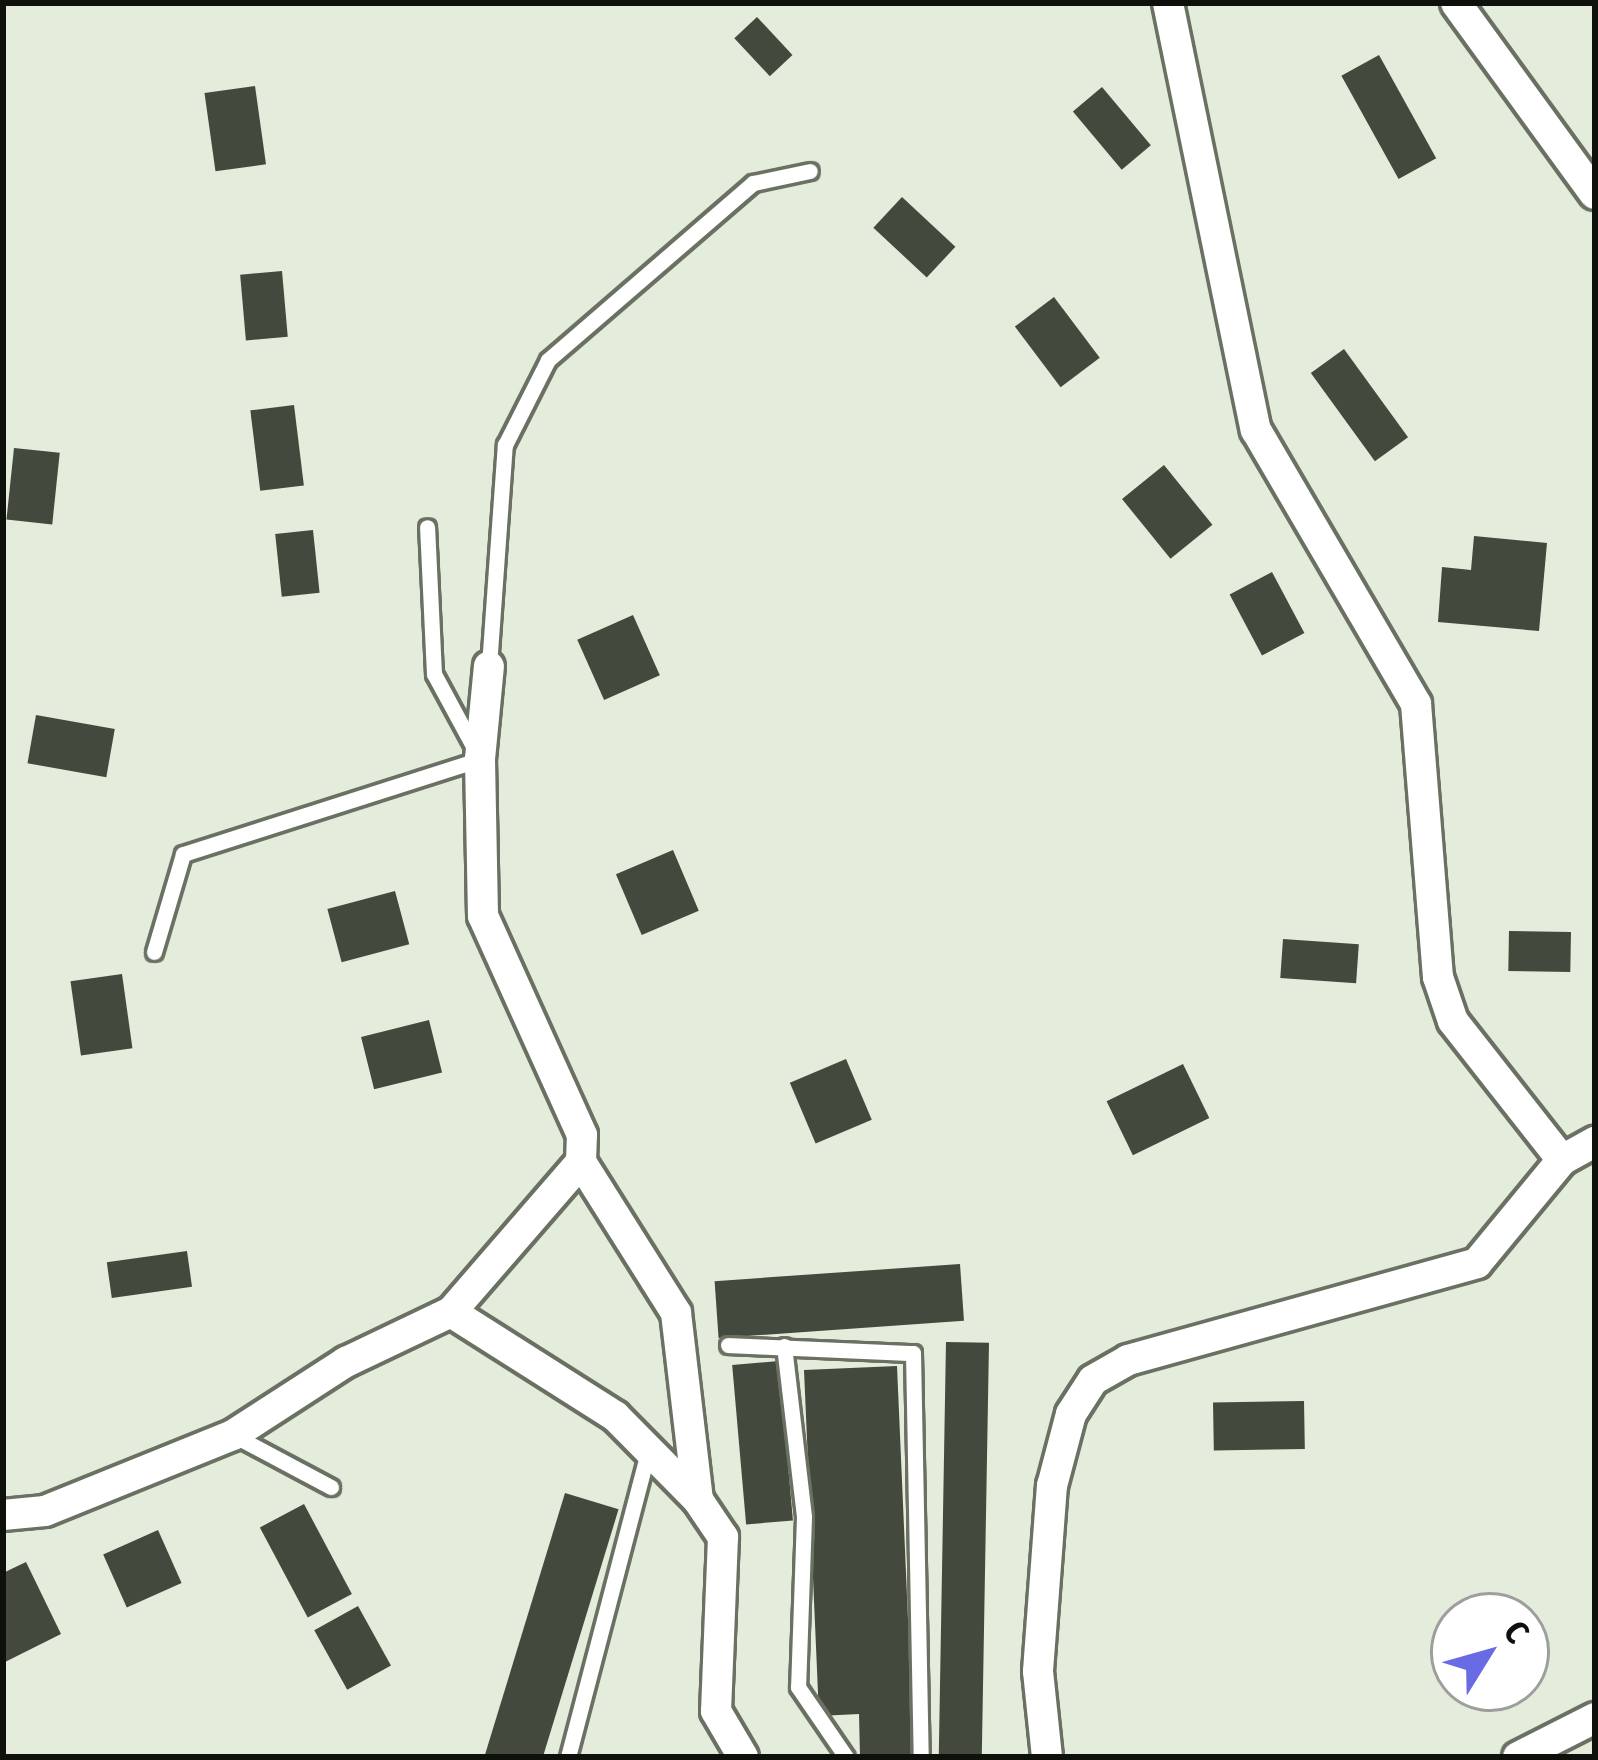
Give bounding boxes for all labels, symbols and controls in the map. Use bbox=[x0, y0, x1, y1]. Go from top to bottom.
north arrow bbox=[1430, 1592, 1550, 1712]
text: С bbox=[1495, 1613, 1538, 1651]

